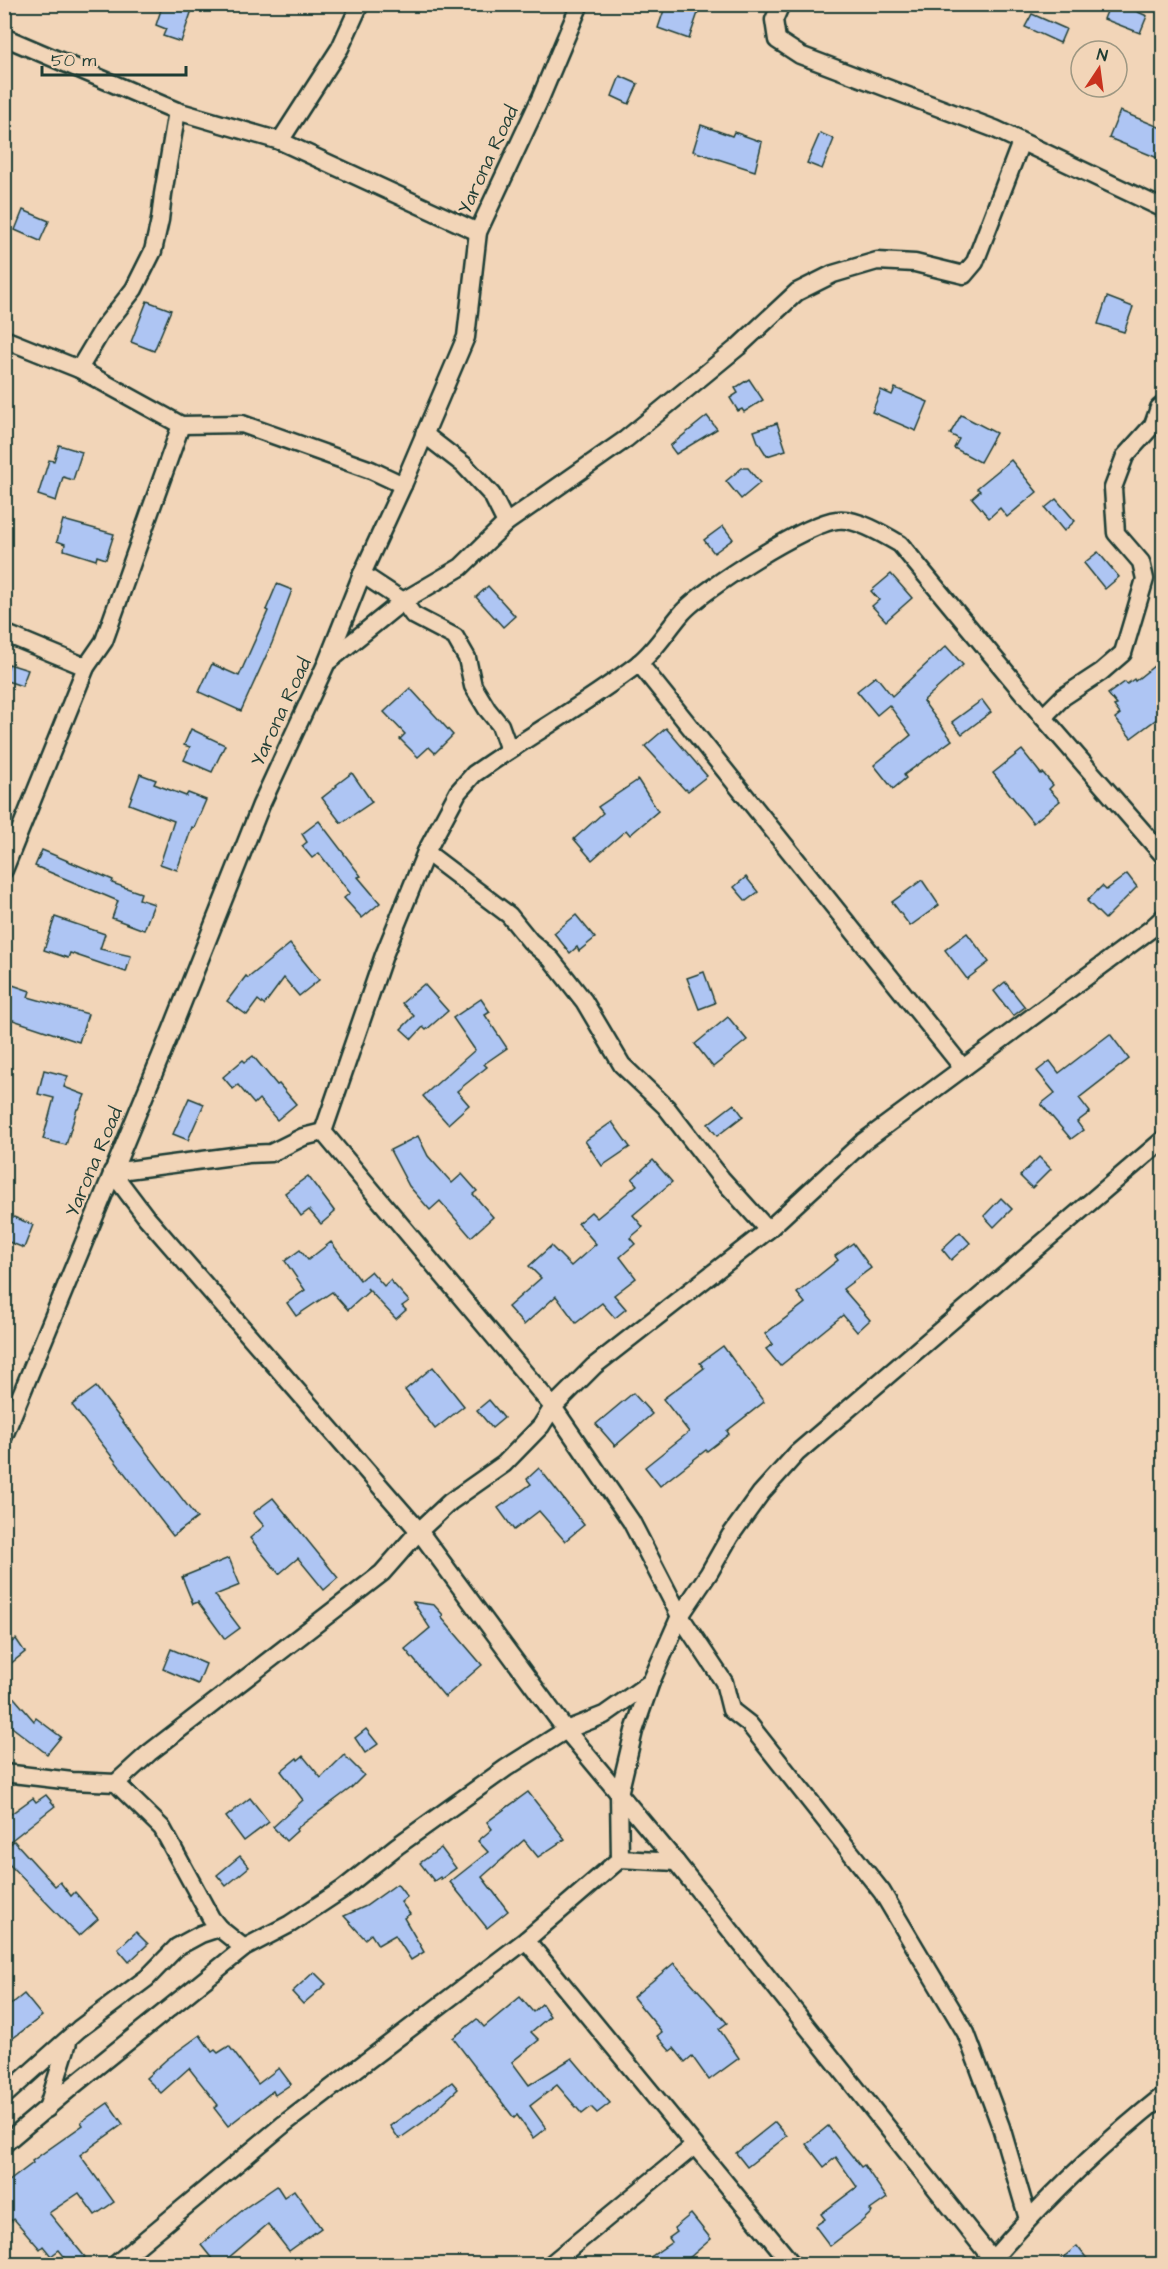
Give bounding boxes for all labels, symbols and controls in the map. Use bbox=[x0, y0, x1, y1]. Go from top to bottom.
scale bar bbox=[42, 39, 186, 77]
north arrow bbox=[1069, 39, 1129, 99]
text: N bbox=[1095, 44, 1110, 67]
text: 50 m bbox=[51, 48, 96, 73]
street label: Yarona Road bbox=[451, 101, 525, 219]
street label: Yarona Road bbox=[244, 653, 318, 771]
street label: Yarona Road bbox=[58, 1103, 130, 1221]

